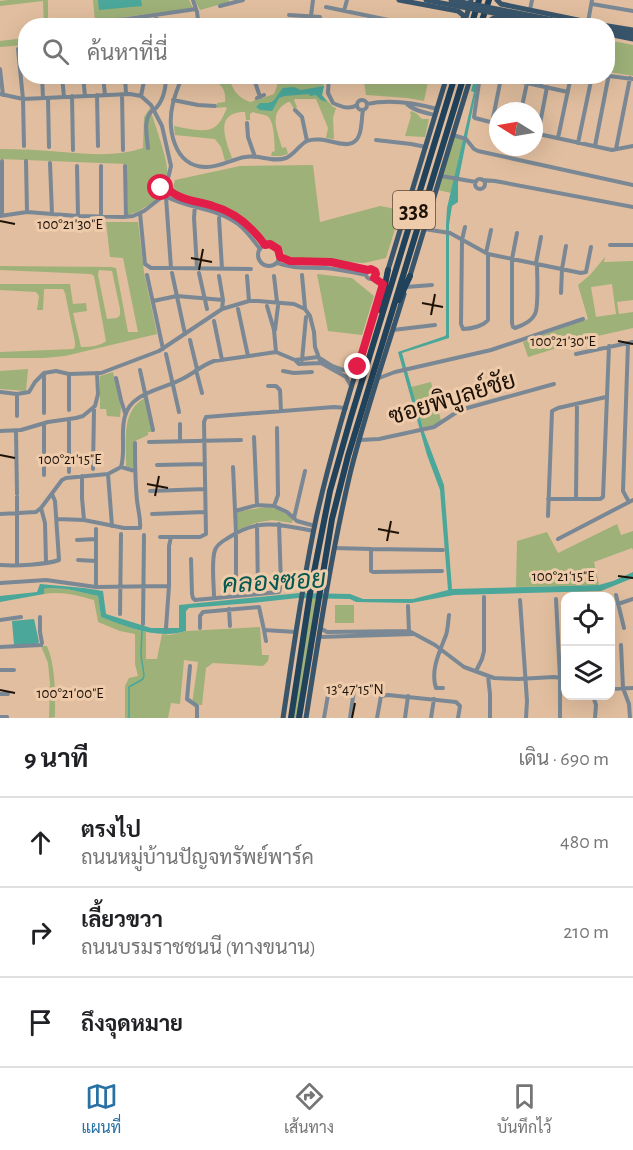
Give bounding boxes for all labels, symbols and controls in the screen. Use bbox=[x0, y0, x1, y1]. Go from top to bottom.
search box bbox=[18, 18, 615, 84]
icon: search bbox=[39, 35, 72, 68]
text: ค้นหาที่นี่ bbox=[87, 42, 167, 64]
north arrow bbox=[489, 102, 543, 156]
route start bbox=[147, 174, 173, 200]
road number: 338 bbox=[393, 191, 435, 229]
text: 100°21'30"E bbox=[37, 217, 103, 232]
text: 100°21'30"E bbox=[530, 334, 596, 349]
route end bbox=[344, 353, 370, 379]
street label: ซอยพิบูลย์ชัย bbox=[385, 364, 520, 433]
text: 100°21'15"E bbox=[39, 452, 101, 467]
water label: คลองซอย bbox=[221, 566, 327, 598]
text: 100°21'15"E bbox=[532, 569, 594, 584]
map controls bbox=[561, 592, 615, 700]
button: locate bbox=[561, 592, 615, 646]
button: layers bbox=[561, 646, 615, 700]
text: 13°47'15"N bbox=[326, 682, 384, 697]
text: 100°21'00"E bbox=[36, 686, 104, 701]
text: 9 นาที bbox=[24, 746, 88, 772]
text: เดิน · 690 m bbox=[518, 749, 609, 769]
text: ตรงไป bbox=[81, 819, 141, 841]
icon: ahead bbox=[24, 826, 57, 859]
text: 480 m bbox=[560, 832, 609, 852]
text: ถนนหมู่บ้านปัญจทรัพย์พาร์ค bbox=[81, 848, 314, 868]
text: เลี้ยวขวา bbox=[81, 909, 163, 931]
icon: right bbox=[24, 916, 57, 949]
text: 210 m bbox=[563, 922, 609, 942]
text: ถนนบรมราชชนนี (ทางขนาน) bbox=[81, 938, 316, 958]
icon: arrive bbox=[24, 1006, 57, 1039]
text: ถึงจุดหมาย bbox=[81, 1013, 183, 1035]
tab: แผนที่ bbox=[81, 1080, 121, 1138]
tab: เส้นทาง bbox=[284, 1080, 334, 1138]
tab: บันทึกไว้ bbox=[497, 1080, 552, 1138]

